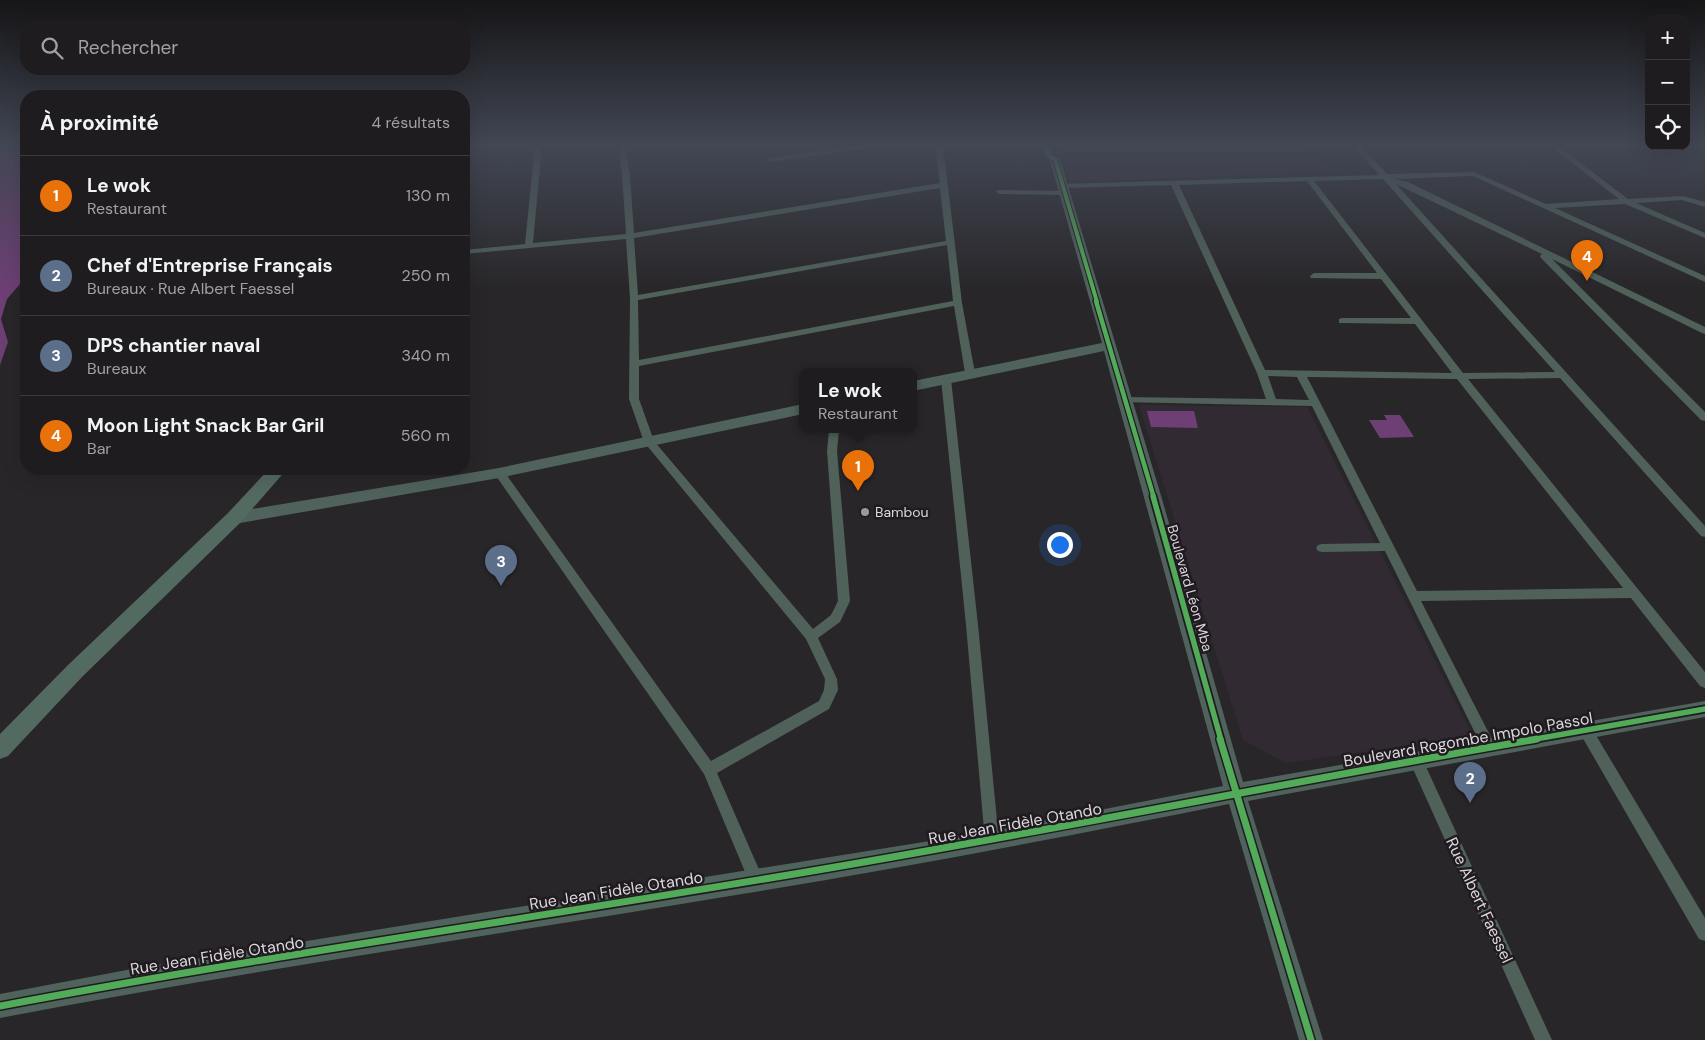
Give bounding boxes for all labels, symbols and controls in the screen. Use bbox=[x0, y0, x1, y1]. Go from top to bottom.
map controls bbox=[1645, 15, 1690, 150]
button: + bbox=[1645, 15, 1690, 60]
search box bbox=[20, 20, 470, 75]
icon: search bbox=[38, 34, 66, 62]
text: Rechercher bbox=[78, 35, 178, 60]
button: − bbox=[1645, 60, 1690, 105]
button: locate bbox=[1645, 105, 1690, 150]
text: À proximité bbox=[40, 109, 159, 137]
text: 4 résultats bbox=[372, 112, 450, 133]
text: Le wok bbox=[87, 173, 151, 198]
text: 1 bbox=[53, 185, 59, 206]
text: 130 m bbox=[406, 185, 450, 206]
text: Restaurant bbox=[87, 198, 167, 219]
pin: 4 bbox=[1571, 240, 1603, 281]
text: Chef d'Entreprise Français bbox=[87, 253, 333, 278]
text: 2 bbox=[51, 265, 61, 286]
text: 250 m bbox=[402, 265, 450, 286]
text: Bureaux · Rue Albert Faessel bbox=[87, 278, 294, 299]
text: DPS chantier naval bbox=[87, 333, 260, 358]
text: 3 bbox=[51, 345, 61, 366]
text: 340 m bbox=[401, 345, 450, 366]
text: Bureaux bbox=[87, 358, 146, 379]
popup bbox=[799, 368, 917, 433]
text: Le wok bbox=[818, 378, 882, 403]
text: Restaurant bbox=[818, 403, 898, 424]
text: Moon Light Snack Bar Gril bbox=[87, 413, 324, 438]
text: 4 bbox=[51, 425, 61, 446]
text: 560 m bbox=[401, 425, 450, 446]
text: Bar bbox=[87, 438, 111, 459]
pin: 1 bbox=[842, 450, 874, 491]
place label: Bambou bbox=[875, 503, 929, 521]
marker: Bambou bbox=[859, 506, 871, 518]
street label: Boulevard Léon Mba bbox=[1163, 523, 1217, 653]
your location bbox=[1047, 532, 1073, 558]
pin: 3 bbox=[485, 545, 517, 586]
street label: Boulevard Rogombe Impolo Passol bbox=[1342, 707, 1594, 772]
pin: 2 bbox=[1454, 762, 1486, 803]
street label: Rue Jean Fidèle Otando bbox=[927, 798, 1103, 849]
street label: Rue Albert Faessel bbox=[1441, 834, 1518, 966]
street label: Rue Jean Fidèle Otando bbox=[528, 866, 705, 915]
street label: Rue Jean Fidèle Otando bbox=[129, 931, 306, 980]

